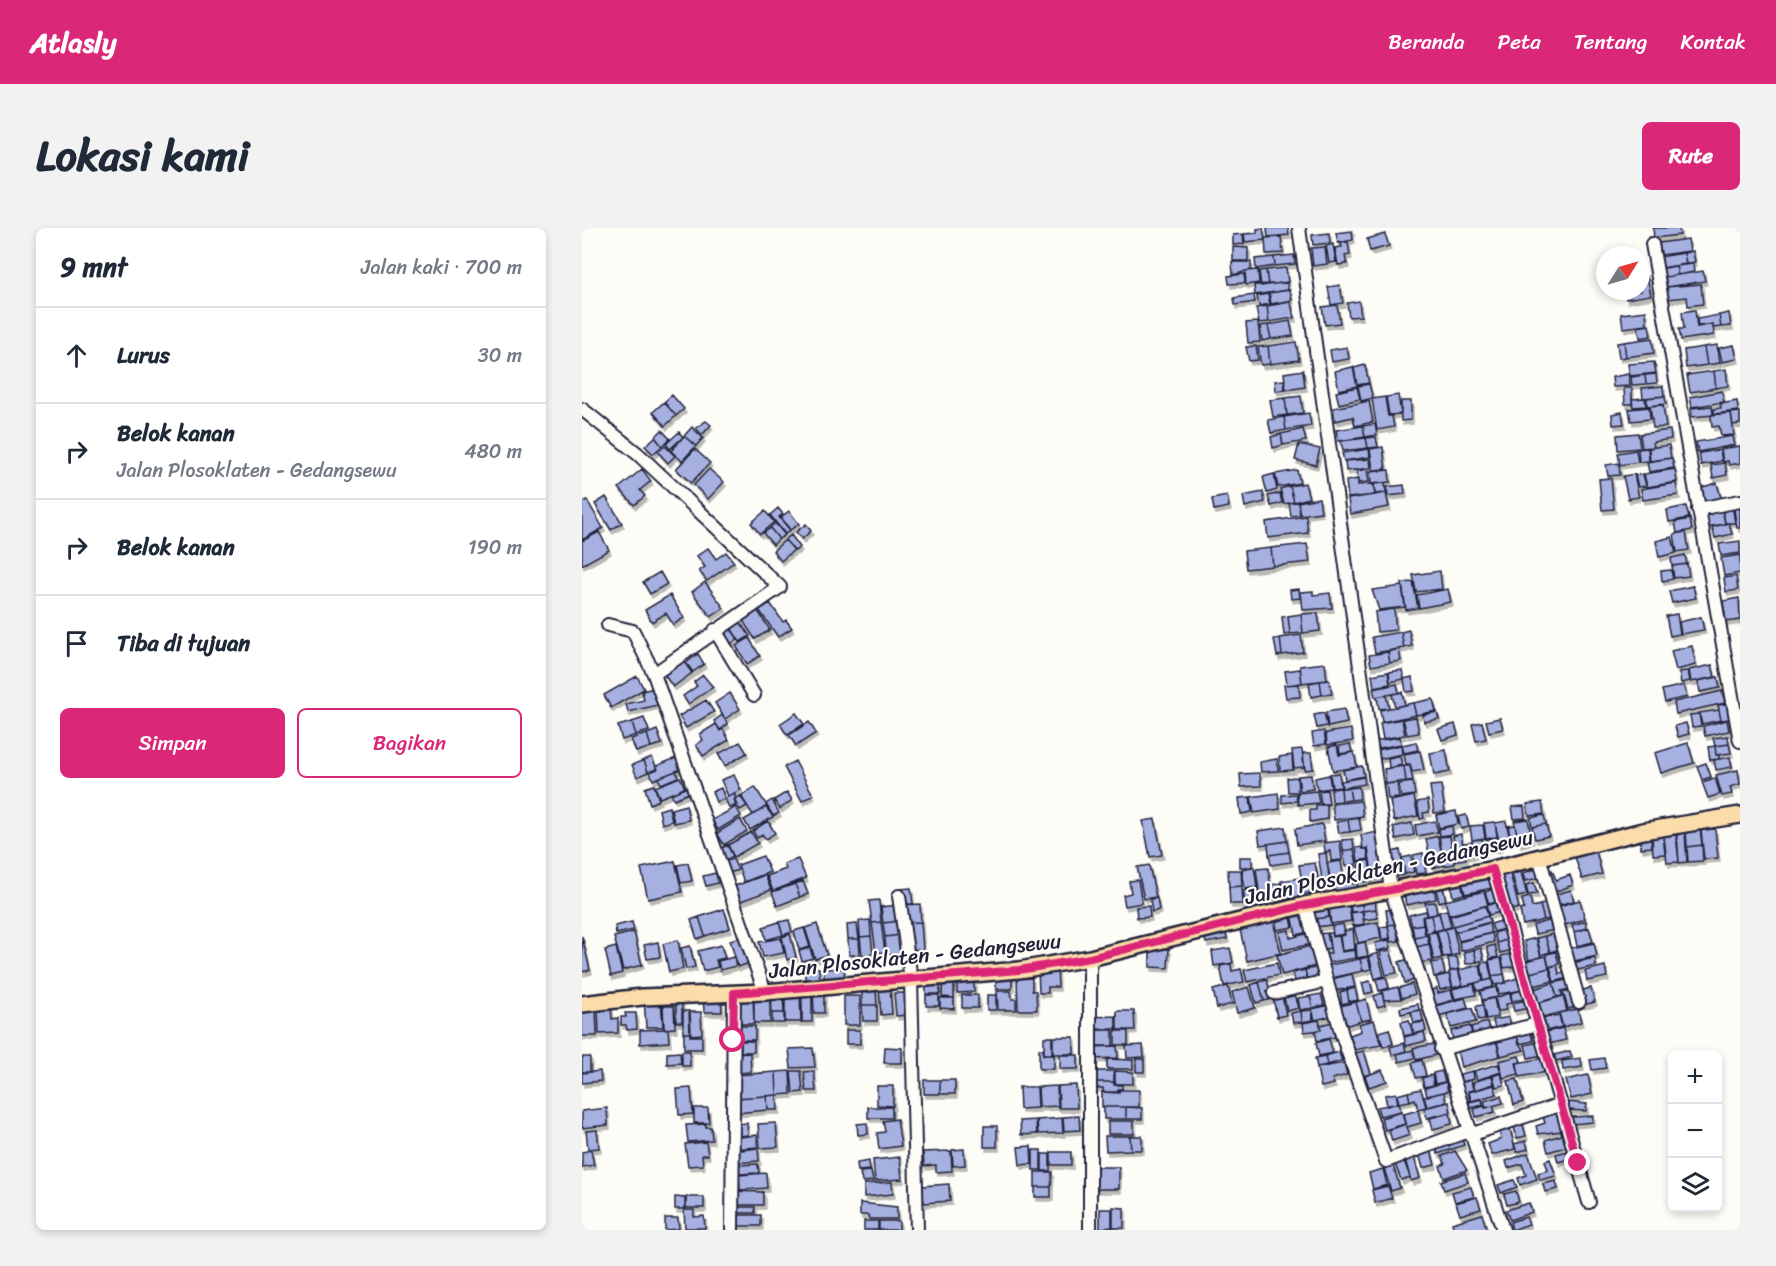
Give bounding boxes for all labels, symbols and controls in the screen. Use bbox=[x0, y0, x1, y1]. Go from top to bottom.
text: Atlasly bbox=[30, 18, 117, 67]
text: Beranda bbox=[1388, 23, 1464, 61]
text: Peta bbox=[1497, 23, 1541, 61]
text: Tentang bbox=[1574, 23, 1647, 61]
text: Kontak bbox=[1680, 23, 1746, 61]
text: Lokasi kami bbox=[36, 119, 249, 193]
button: Rute bbox=[1642, 122, 1740, 190]
text: 9 mnt bbox=[60, 244, 127, 290]
north arrow bbox=[1596, 246, 1650, 300]
text: Jalan kaki · 700 m bbox=[361, 250, 522, 285]
text: Lurus bbox=[117, 336, 170, 375]
text: 30 m bbox=[478, 338, 522, 373]
icon: ahead bbox=[60, 339, 93, 372]
text: Belok kanan bbox=[117, 414, 235, 453]
text: 480 m bbox=[464, 434, 522, 469]
icon: right bbox=[60, 435, 93, 468]
text: Jalan Plosoklaten - Gedangsewu bbox=[117, 453, 397, 488]
text: Belok kanan bbox=[117, 528, 235, 567]
text: 190 m bbox=[468, 530, 522, 565]
icon: right bbox=[60, 531, 93, 564]
text: Tiba di tujuan bbox=[117, 624, 250, 663]
icon: arrive bbox=[60, 627, 93, 660]
button: Simpan bbox=[60, 708, 285, 778]
button: Bagikan bbox=[297, 708, 522, 778]
street label: Jalan Plosoklaten - Gedangsewu bbox=[1240, 818, 1537, 916]
street label: Jalan Plosoklaten - Gedangsewu bbox=[766, 922, 1064, 990]
route start bbox=[719, 1026, 745, 1052]
map controls bbox=[1668, 1050, 1722, 1212]
button: + bbox=[1668, 1050, 1722, 1104]
button: − bbox=[1668, 1104, 1722, 1158]
route end bbox=[1564, 1149, 1590, 1175]
button: layers bbox=[1668, 1158, 1722, 1212]

